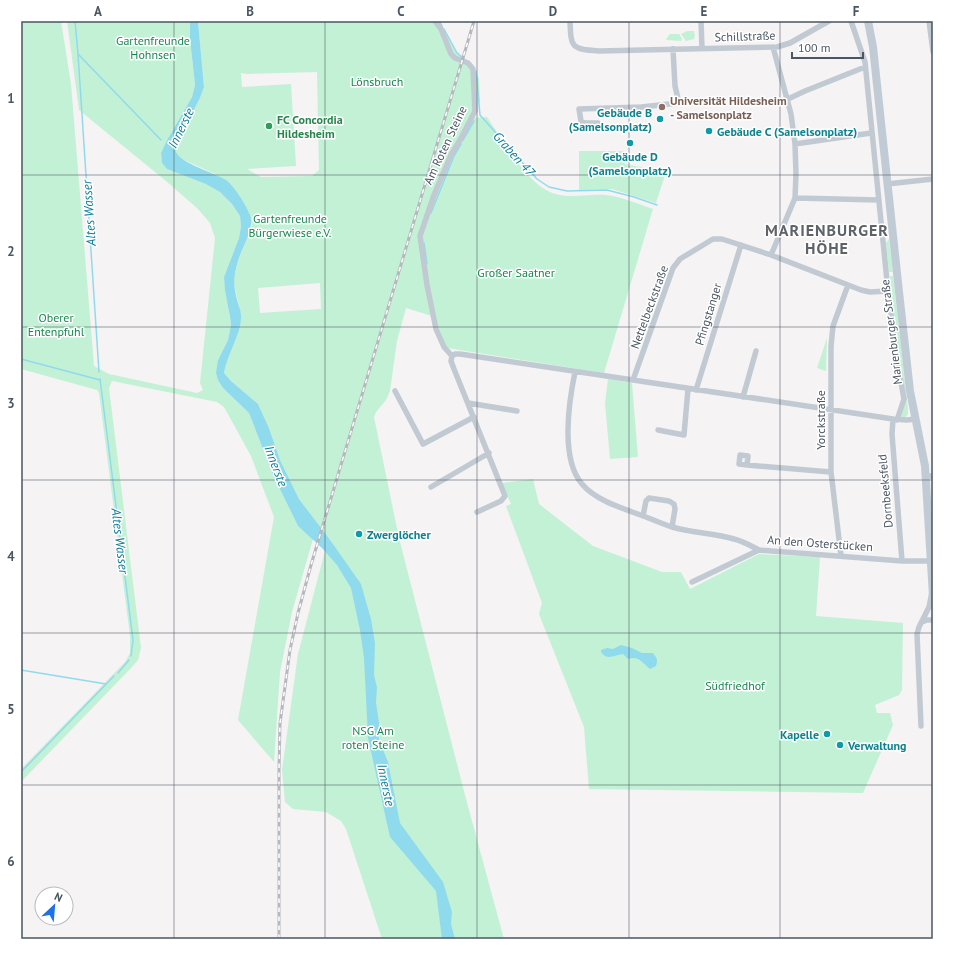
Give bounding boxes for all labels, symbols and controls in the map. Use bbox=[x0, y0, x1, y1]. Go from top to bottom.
text: A bbox=[94, 3, 102, 20]
text: B bbox=[246, 3, 254, 20]
text: C bbox=[397, 3, 405, 20]
text: D bbox=[549, 3, 557, 20]
text: E bbox=[701, 3, 708, 20]
text: F bbox=[853, 3, 860, 20]
street label: Schillstraße bbox=[714, 27, 776, 45]
park label: Gartenfreunde Hohnsen bbox=[116, 33, 190, 62]
scale bar bbox=[792, 34, 863, 60]
text: 100 m bbox=[798, 40, 831, 55]
park label: Lönsbruch bbox=[351, 74, 403, 89]
text: 1 bbox=[7, 90, 15, 107]
place label: Universität Hildesheim - Samelsonplatz bbox=[670, 93, 787, 122]
marker: Universität Hildesheim - Samelsonplatz bbox=[657, 102, 667, 112]
street label: Am Roten Steine bbox=[420, 103, 470, 187]
water label: Innerste bbox=[164, 105, 198, 151]
place label: Gebäude B (Samelsonplatz) bbox=[569, 105, 652, 134]
place label: FC Concordia Hildesheim bbox=[277, 112, 343, 141]
marker: Gebäude B (Samelsonplatz) bbox=[655, 114, 665, 124]
marker: FC Concordia Hildesheim bbox=[264, 121, 274, 131]
place label: Gebäude C (Samelsonplatz) bbox=[717, 124, 857, 139]
marker: Gebäude C (Samelsonplatz) bbox=[704, 126, 714, 136]
water label: Graben 47 bbox=[489, 128, 539, 181]
marker: Gebäude D (Samelsonplatz) bbox=[625, 138, 635, 148]
place label: Gebäude D (Samelsonplatz) bbox=[588, 149, 672, 178]
water label: Altes Wasser bbox=[78, 179, 100, 248]
park label: Gartenfreunde Bürgerwiese e.V. bbox=[249, 211, 331, 240]
district label: MARIENBURGER HÖHE bbox=[765, 220, 889, 258]
text: 2 bbox=[7, 243, 15, 260]
street label: Nettelbeckstraße bbox=[627, 263, 671, 351]
park label: Großer Saatner bbox=[477, 265, 555, 280]
street label: Marienburger Straße bbox=[877, 279, 905, 385]
street label: Pfingstanger bbox=[691, 281, 725, 347]
park label: Oberer Entenpfuhl bbox=[28, 310, 85, 339]
street label: Yorckstraße bbox=[813, 390, 828, 450]
text: 3 bbox=[7, 395, 15, 412]
water label: Innerste bbox=[260, 443, 292, 489]
street label: Dornbeeksfeld bbox=[874, 453, 896, 529]
water label: Altes Wasser bbox=[107, 506, 133, 576]
place label: Zwerglöcher bbox=[367, 527, 431, 542]
marker: Zwerglöcher bbox=[354, 529, 364, 539]
street label: An den Osterstücken bbox=[767, 532, 873, 554]
text: 4 bbox=[7, 548, 15, 565]
park label: Südfriedhof bbox=[705, 678, 766, 693]
text: 5 bbox=[7, 701, 15, 718]
park label: NSG Am roten Steine bbox=[342, 723, 404, 752]
place label: Kapelle bbox=[780, 727, 819, 742]
marker: Kapelle bbox=[822, 729, 832, 739]
place label: Verwaltung bbox=[847, 738, 906, 753]
marker: Verwaltung bbox=[835, 740, 845, 750]
water label: Innerste bbox=[373, 762, 399, 808]
text: 6 bbox=[7, 853, 15, 870]
north arrow bbox=[34, 886, 74, 926]
text: N bbox=[52, 889, 65, 905]

